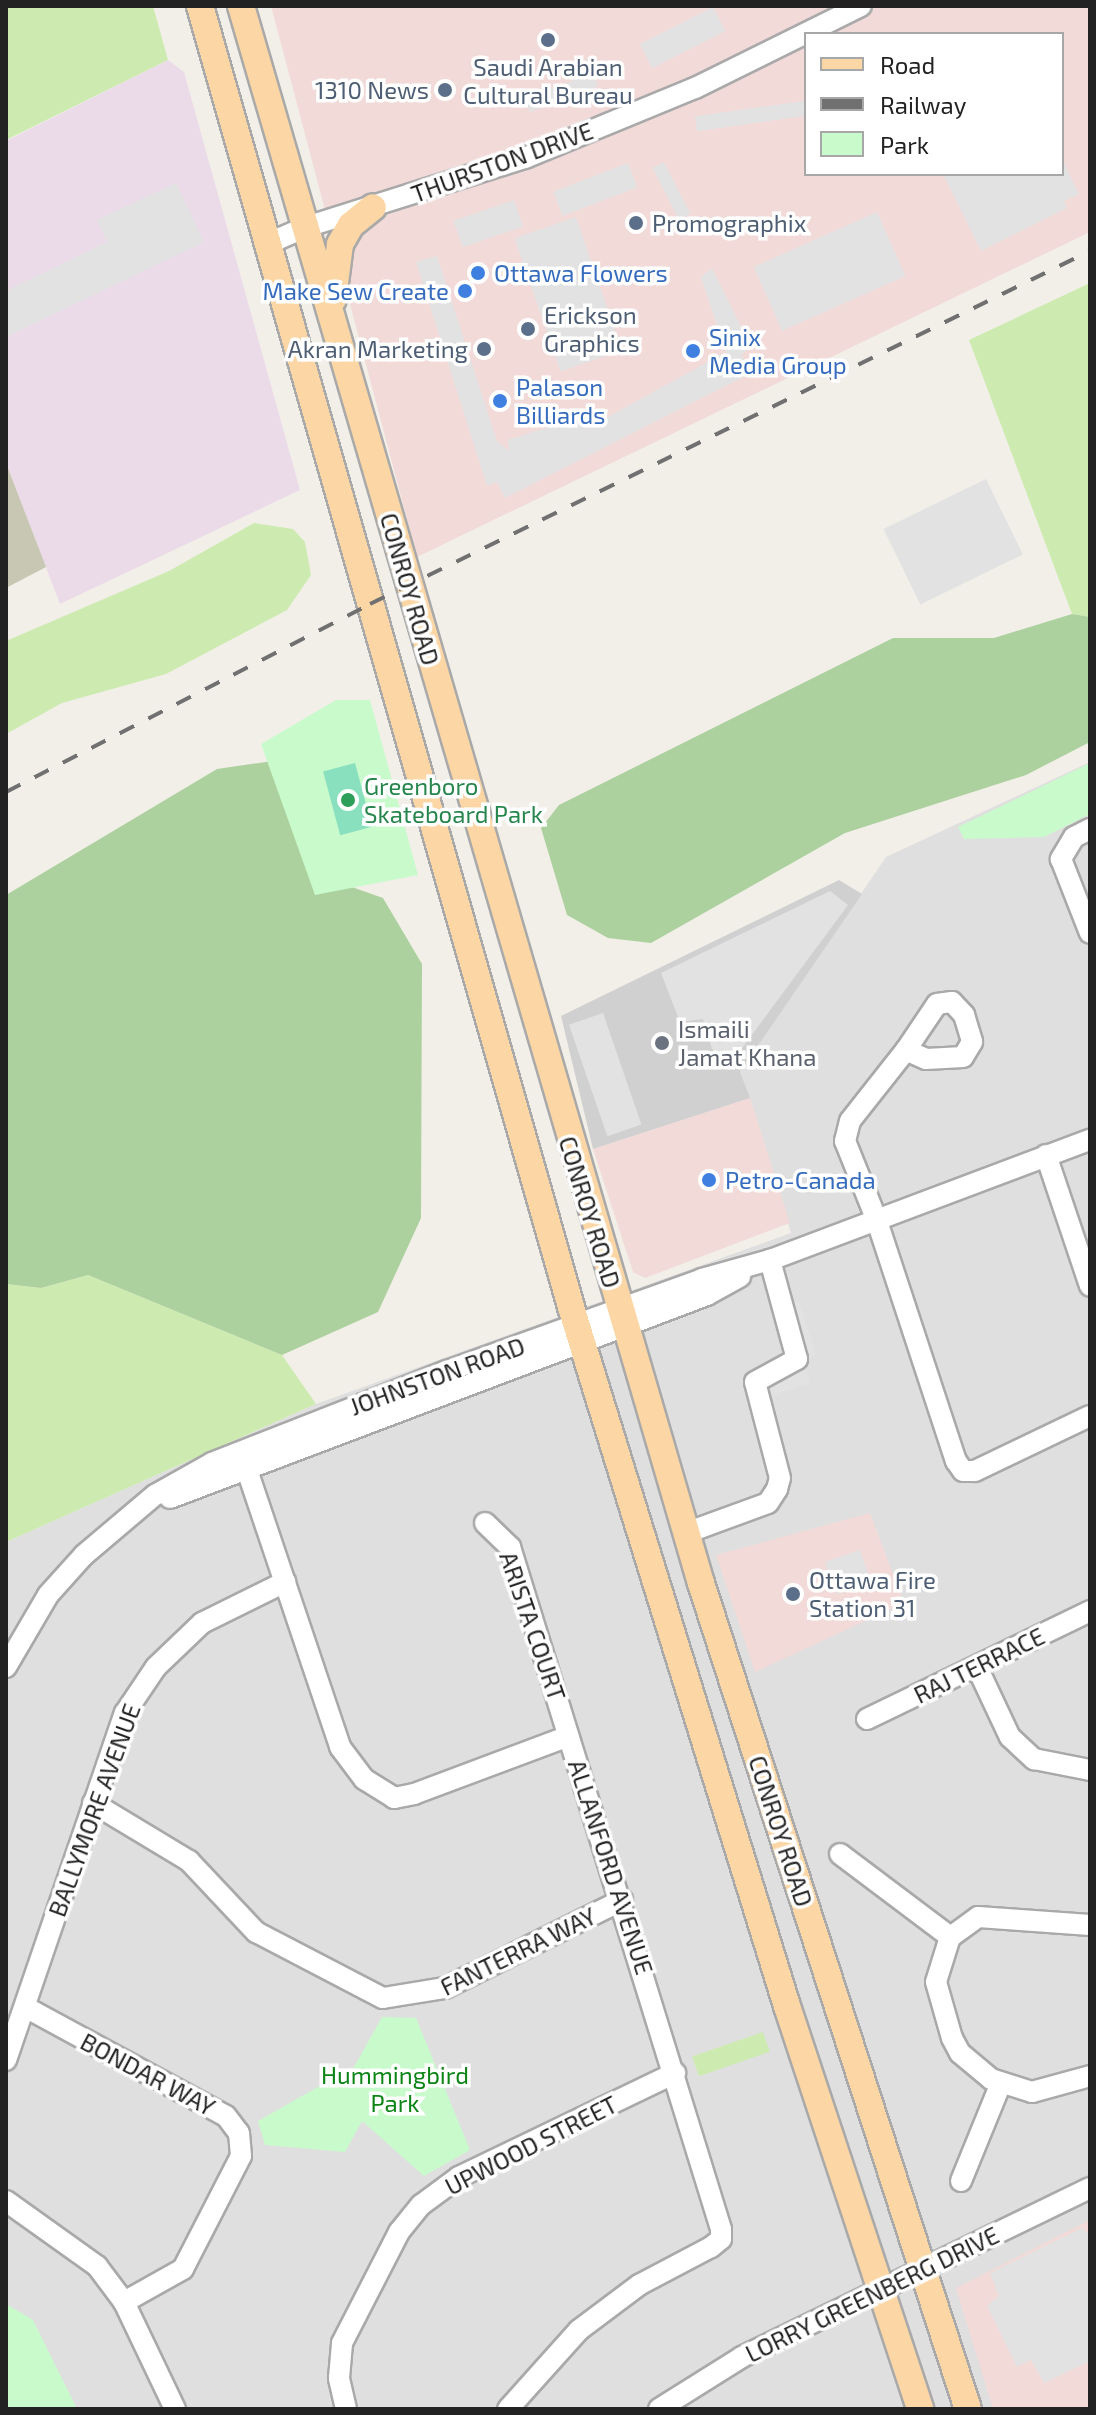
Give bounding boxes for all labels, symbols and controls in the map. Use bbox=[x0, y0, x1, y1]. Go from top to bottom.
marker: Saudi Arabian Cultural Bureau bbox=[539, 31, 557, 49]
legend bbox=[804, 32, 1064, 176]
text: Road bbox=[880, 50, 935, 79]
place label: Saudi Arabian Cultural Bureau bbox=[463, 53, 633, 109]
place label: 1310 News bbox=[315, 76, 429, 104]
marker: 1310 News bbox=[436, 81, 454, 99]
text: Railway bbox=[880, 90, 966, 119]
street label: THURSTON DRIVE bbox=[407, 116, 597, 208]
text: Park bbox=[880, 130, 929, 159]
place label: Promographix bbox=[652, 209, 806, 237]
marker: Promographix bbox=[627, 214, 645, 232]
place label: Ottawa Flowers bbox=[494, 259, 668, 287]
marker: Ottawa Flowers bbox=[469, 264, 487, 282]
place label: Make Sew Create bbox=[262, 277, 449, 305]
marker: Make Sew Create bbox=[456, 282, 474, 300]
place label: Erickson Graphics bbox=[544, 301, 640, 357]
marker: Erickson Graphics bbox=[519, 320, 537, 338]
place label: Sinix Media Group bbox=[709, 323, 847, 379]
place label: Akran Marketing bbox=[288, 335, 468, 363]
marker: Akran Marketing bbox=[475, 340, 493, 358]
marker: Sinix Media Group bbox=[684, 342, 702, 360]
place label: Palason Billiards bbox=[516, 373, 606, 429]
marker: Palason Billiards bbox=[491, 392, 509, 410]
street label: CONROY ROAD bbox=[374, 509, 446, 669]
place label: Greenboro Skateboard Park bbox=[364, 772, 543, 828]
marker: Greenboro Skateboard Park bbox=[339, 791, 357, 809]
place label: Ismaili Jamat Khana bbox=[678, 1015, 816, 1071]
marker: Ismaili Jamat Khana bbox=[653, 1034, 671, 1052]
street label: CONROY ROAD bbox=[553, 1132, 627, 1292]
place label: Petro-Canada bbox=[725, 1166, 876, 1194]
marker: Petro-Canada bbox=[700, 1171, 718, 1189]
street label: JOHNSTON ROAD bbox=[346, 1331, 528, 1421]
street label: ARISTA COURT bbox=[494, 1547, 572, 1705]
place label: Ottawa Fire Station 31 bbox=[809, 1566, 936, 1622]
marker: Ottawa Fire Station 31 bbox=[784, 1585, 802, 1603]
street label: RAJ TERRACE bbox=[909, 1621, 1049, 1709]
street label: BALLYMORE AVENUE bbox=[42, 1699, 146, 1921]
street label: CONROY ROAD bbox=[743, 1752, 819, 1910]
street label: ALLANFORD AVENUE bbox=[563, 1756, 659, 1978]
street label: FANTERRA WAY bbox=[435, 1901, 601, 2001]
street label: BONDAR WAY bbox=[76, 2026, 220, 2122]
park label: Hummingbird Park bbox=[321, 2061, 469, 2117]
street label: UPWOOD STREET bbox=[440, 2089, 622, 2201]
street label: LORRY GREENBERG DRIVE bbox=[740, 2220, 1004, 2368]

